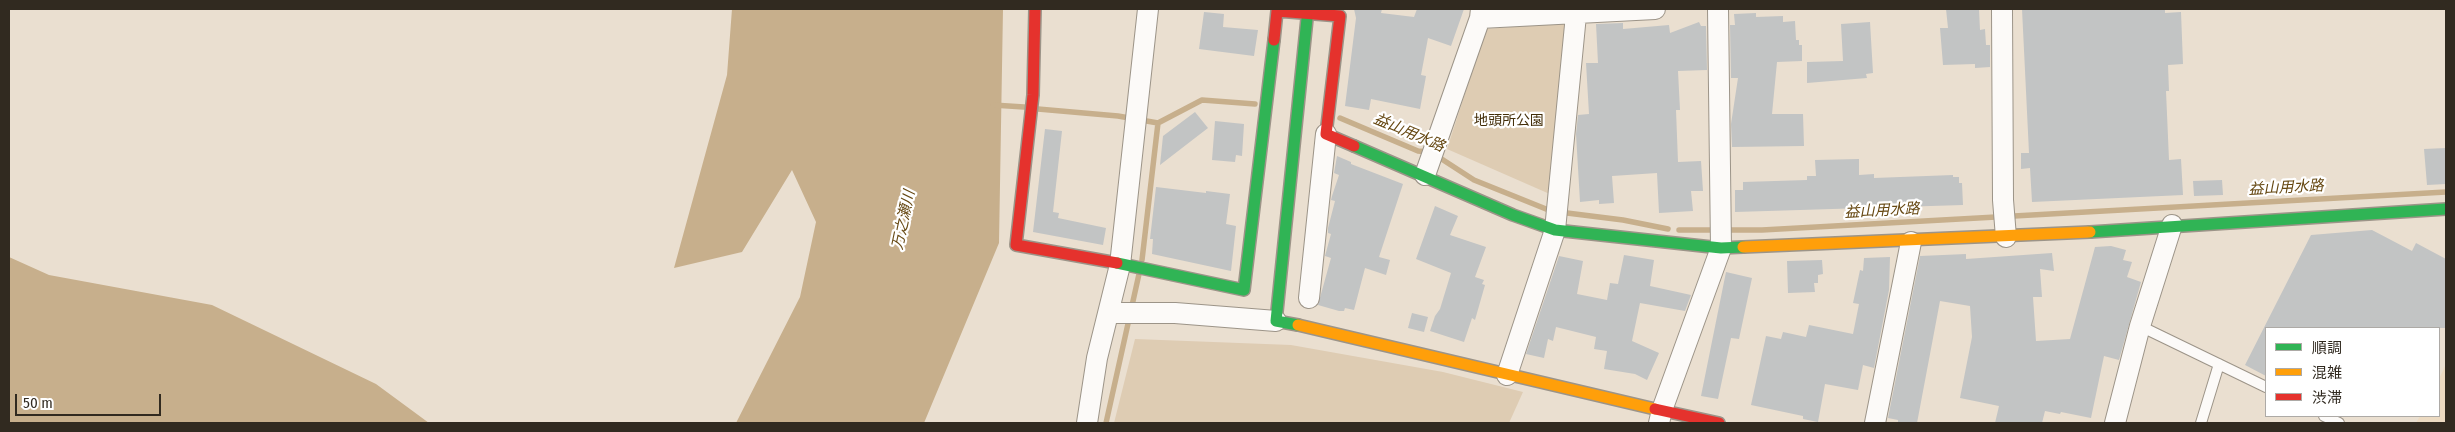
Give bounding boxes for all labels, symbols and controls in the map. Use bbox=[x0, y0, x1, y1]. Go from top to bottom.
water label: 益山用水路 bbox=[1371, 110, 1447, 156]
park label: 地頭所公園 bbox=[1474, 113, 1544, 129]
water label: 益山用水路 bbox=[2248, 177, 2324, 199]
water label: 万之瀬川 bbox=[889, 189, 919, 251]
water label: 益山用水路 bbox=[1844, 200, 1920, 222]
legend bbox=[2265, 327, 2440, 417]
text: 順調 bbox=[2312, 339, 2342, 357]
text: 混雑 bbox=[2312, 364, 2342, 382]
scale bar bbox=[18, 384, 164, 416]
text: 渋滞 bbox=[2312, 389, 2342, 407]
text: 50 m bbox=[23, 394, 53, 412]

